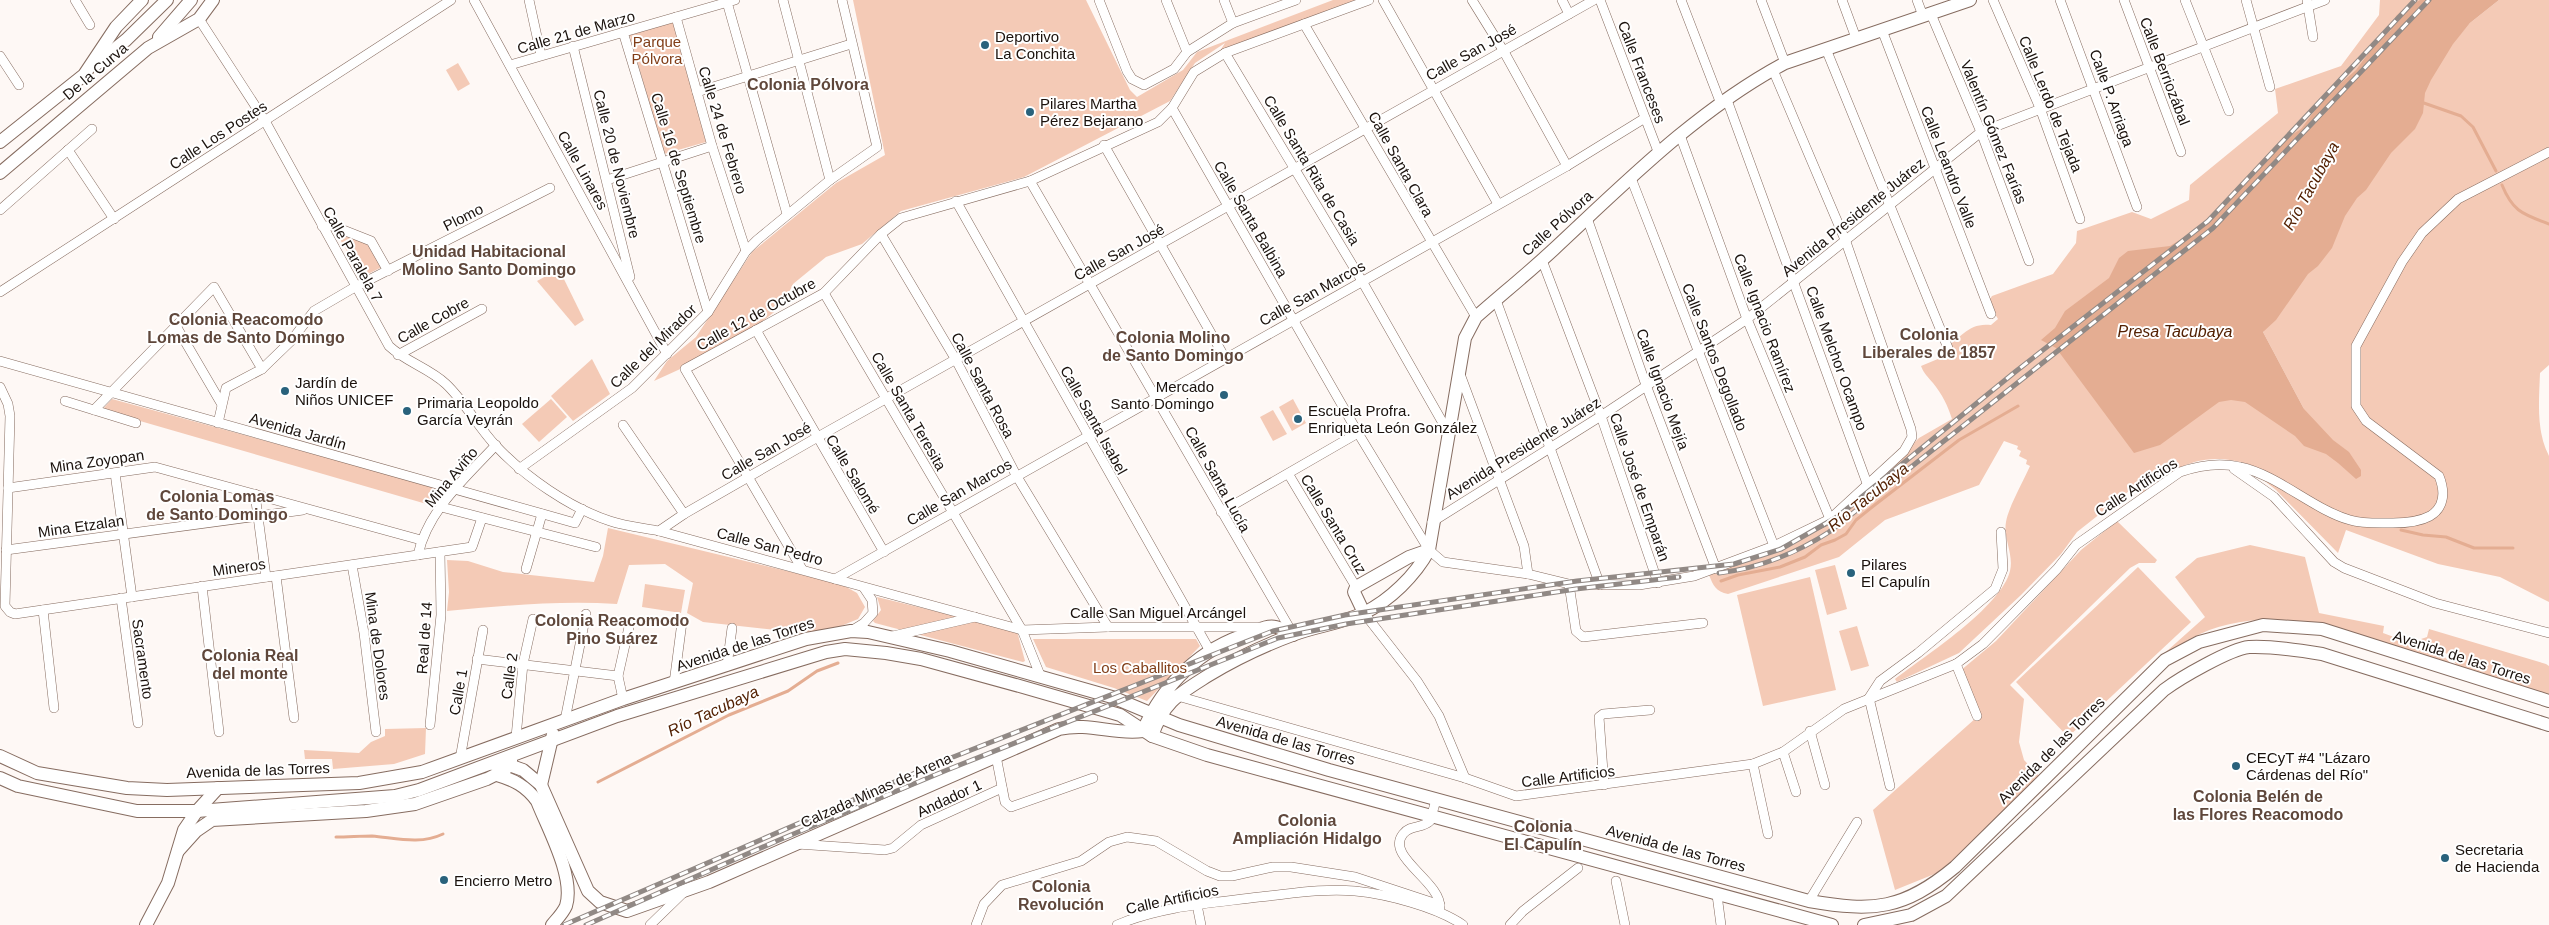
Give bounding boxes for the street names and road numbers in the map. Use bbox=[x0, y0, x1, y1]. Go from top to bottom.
street label: Calle 21 de Marzo bbox=[515, 7, 637, 57]
street label: Calle Berriozábal bbox=[2137, 15, 2193, 127]
street label: Calle Franceses bbox=[1615, 18, 1669, 126]
street label: Calle San José bbox=[1423, 20, 1519, 84]
street label: Calle Lerdo de Tejada bbox=[2016, 33, 2086, 175]
street label: De la Curva bbox=[59, 39, 131, 103]
street label: Calle P. Arriaga bbox=[2087, 47, 2138, 150]
street label: Valentín Gómez Farías bbox=[1957, 58, 2031, 206]
street label: Calle 24 de Febrero bbox=[695, 64, 751, 196]
street label: Calle 20 de Noviembre bbox=[590, 88, 644, 240]
street label: Calle 16 de Septiembre bbox=[648, 91, 710, 245]
street label: Calle Santa Rita de Casia bbox=[1260, 92, 1364, 249]
street label: Calle Los Postes bbox=[166, 97, 270, 173]
street label: Calle Leandro Valle bbox=[1918, 103, 1980, 231]
street label: Calle Santa Clara bbox=[1365, 108, 1437, 220]
street label: Calle Linares bbox=[554, 128, 612, 212]
street label: Avenida Presidente Juárez bbox=[1778, 154, 1928, 280]
street label: Calle Santa Balbina bbox=[1211, 158, 1292, 281]
street label: Calle Pólvora bbox=[1518, 186, 1596, 259]
street label: Plomo bbox=[440, 200, 486, 234]
street label: Calle Paralela 7 bbox=[320, 204, 386, 304]
street label: Calle San José bbox=[1071, 220, 1167, 284]
street label: Calle Ignacio Ramírez bbox=[1731, 251, 1799, 395]
street label: Calle San Marcos bbox=[1256, 257, 1368, 329]
street label: Calle 12 de Octubre bbox=[694, 274, 818, 354]
street label: Calle Santos Degollado bbox=[1679, 281, 1751, 433]
street label: Calle Melchor Ocampo bbox=[1803, 283, 1871, 433]
street label: Calle Cobre bbox=[394, 293, 472, 347]
street label: Calle del Mirador bbox=[606, 301, 700, 391]
street label: Calle Ignacio Mejía bbox=[1633, 326, 1693, 452]
street label: Calle Santa Rosa bbox=[948, 329, 1018, 441]
street label: Calle Santa Teresita bbox=[868, 349, 950, 474]
street label: Calle Santa Isabel bbox=[1057, 363, 1131, 477]
street label: Avenida Presidente Juárez bbox=[1443, 393, 1603, 503]
street label: Avenida Jardín bbox=[248, 409, 348, 453]
street label: Calle José de Emparán bbox=[1607, 411, 1673, 563]
street label: Calle San José bbox=[718, 418, 814, 484]
street label: Calle Santa Lucía bbox=[1182, 423, 1254, 535]
street label: Calle Salomé bbox=[823, 431, 883, 517]
street label: Mina Aviño bbox=[421, 444, 481, 510]
street label: Mina Zoyopan bbox=[49, 446, 145, 476]
street label: Calle Artificios bbox=[2092, 454, 2180, 520]
street label: Calle San Marcos bbox=[903, 455, 1015, 529]
street label: Calle Santa Cruz bbox=[1298, 471, 1370, 577]
street label: Mina Etzalan bbox=[37, 512, 125, 540]
street label: Calle San Pedro bbox=[715, 524, 825, 568]
street label: Mineros bbox=[211, 555, 267, 579]
street label: Mina de Dolores bbox=[362, 591, 394, 701]
street label: Real de 14 bbox=[413, 601, 435, 675]
street label: Calle San Miguel Arcángel bbox=[1070, 604, 1246, 621]
street label: Avenida de las Torres bbox=[674, 614, 816, 674]
street label: Sacramento bbox=[129, 618, 157, 700]
street label: Avenida de las Torres bbox=[2391, 627, 2533, 687]
street label: Calle 2 bbox=[497, 652, 521, 700]
street label: Calle 1 bbox=[446, 668, 470, 716]
street label: Avenida de las Torres bbox=[1994, 693, 2108, 807]
street label: Avenida de las Torres bbox=[1215, 712, 1357, 768]
street label: Calzada Minas de Arena bbox=[798, 749, 955, 831]
street label: Avenida de las Torres bbox=[186, 759, 330, 781]
street label: Calle Artificios bbox=[1520, 762, 1616, 790]
street label: Andador 1 bbox=[914, 776, 984, 820]
street label: Avenida de las Torres bbox=[1604, 821, 1748, 875]
street label: Calle Artificios bbox=[1124, 881, 1220, 917]

